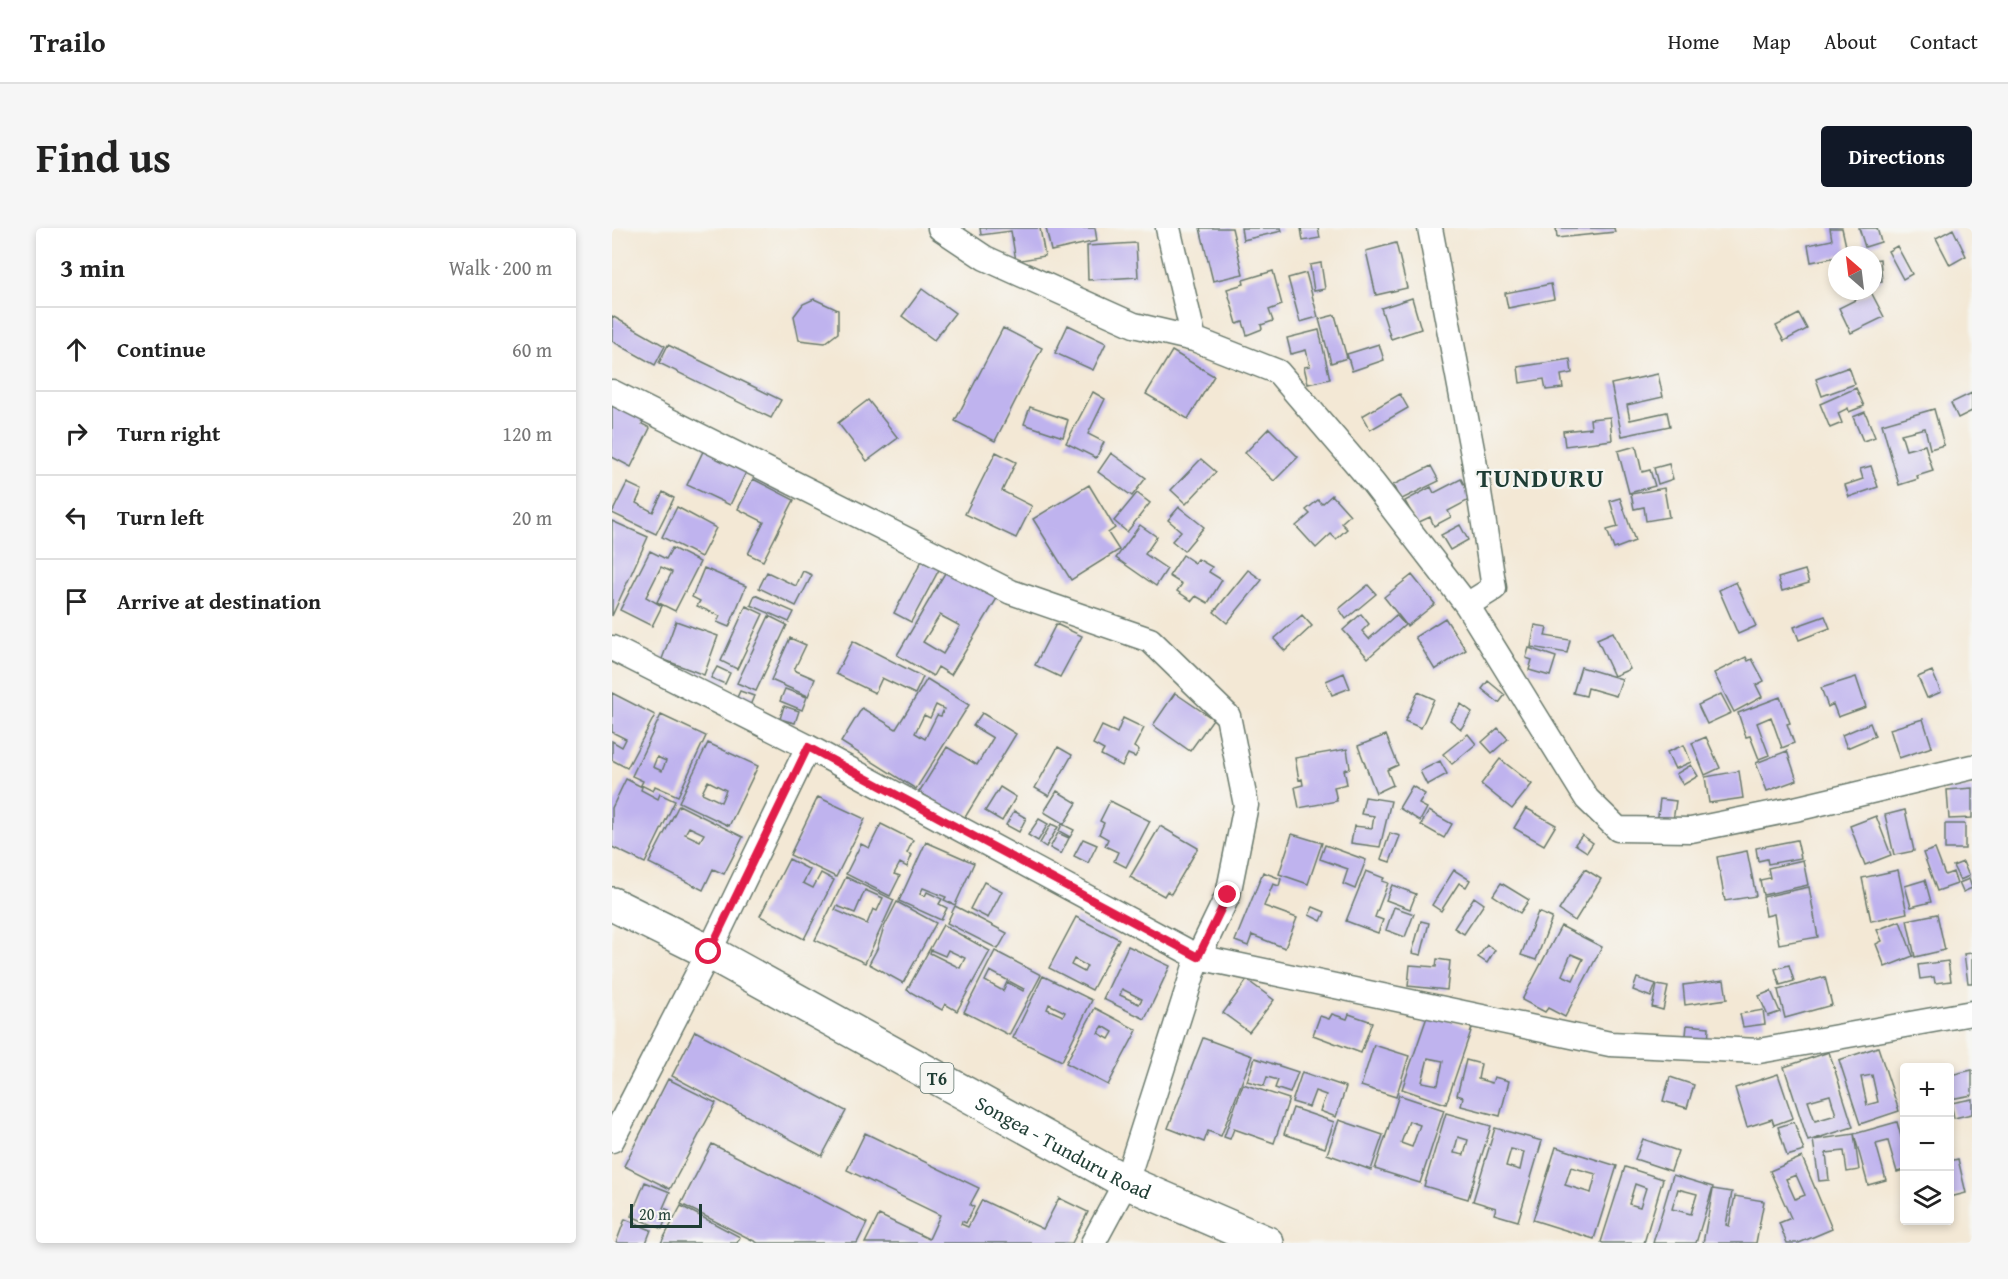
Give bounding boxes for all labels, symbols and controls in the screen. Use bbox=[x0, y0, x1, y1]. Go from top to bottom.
text: Trailo bbox=[30, 21, 106, 62]
text: Home bbox=[1668, 26, 1719, 57]
text: Map bbox=[1752, 26, 1791, 57]
text: About bbox=[1824, 26, 1877, 57]
text: Contact bbox=[1910, 26, 1978, 57]
text: Find us bbox=[36, 126, 171, 187]
button: Directions bbox=[1821, 126, 1972, 187]
north arrow bbox=[1828, 246, 1882, 300]
text: 3 min bbox=[60, 248, 125, 287]
text: Walk · 200 m bbox=[449, 253, 552, 282]
icon: ahead bbox=[60, 333, 93, 366]
text: Continue bbox=[117, 333, 206, 365]
text: 60 m bbox=[512, 335, 552, 364]
icon: right bbox=[60, 417, 93, 450]
text: Turn right bbox=[117, 417, 220, 449]
text: 120 m bbox=[502, 419, 552, 448]
district label: TUNDURU bbox=[1477, 458, 1605, 497]
icon: left bbox=[60, 501, 93, 534]
text: Turn left bbox=[117, 501, 204, 533]
text: 20 m bbox=[512, 503, 552, 532]
icon: arrive bbox=[60, 585, 93, 618]
text: Arrive at destination bbox=[117, 585, 321, 617]
route end bbox=[1214, 881, 1240, 907]
route start bbox=[695, 938, 721, 964]
road number: T6 bbox=[920, 1063, 954, 1093]
map controls bbox=[1900, 1063, 1954, 1225]
button: + bbox=[1900, 1063, 1954, 1117]
street label: Songea - Tunduru Road bbox=[971, 1087, 1156, 1206]
button: − bbox=[1900, 1117, 1954, 1171]
button: layers bbox=[1900, 1171, 1954, 1225]
scale bar bbox=[630, 1201, 702, 1228]
text: 20 m bbox=[639, 1202, 671, 1226]

